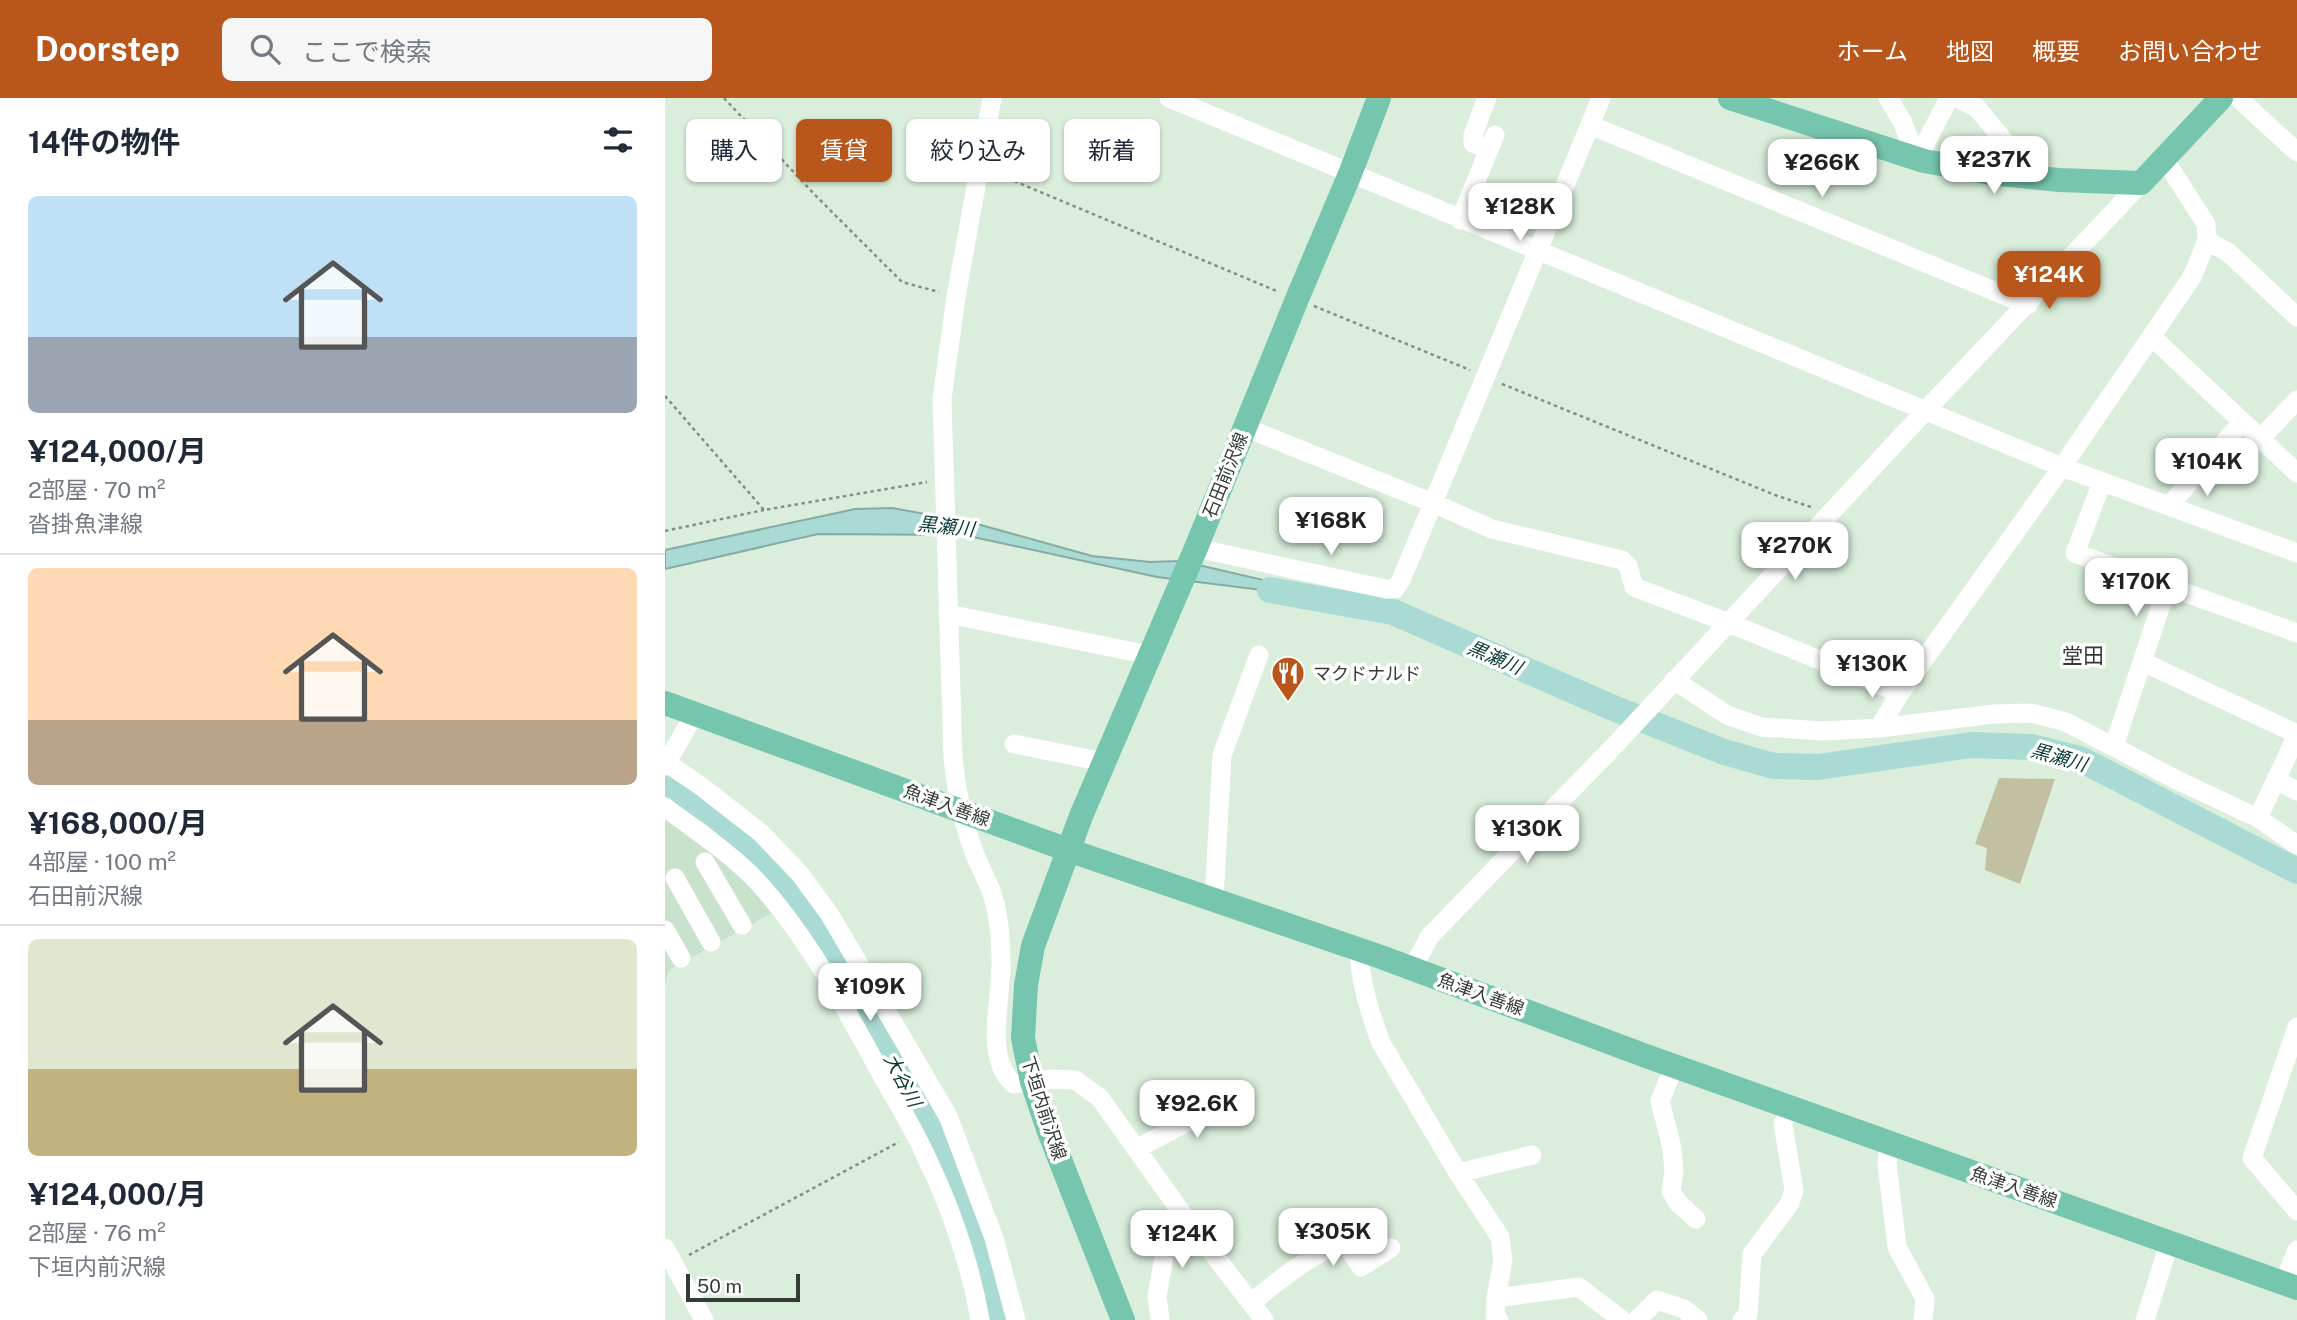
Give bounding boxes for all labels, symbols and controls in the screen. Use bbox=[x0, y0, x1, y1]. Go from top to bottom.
search box bbox=[222, 18, 712, 81]
text: Doorstep bbox=[35, 30, 180, 68]
icon: search bbox=[246, 30, 284, 68]
text: ここで検索 bbox=[302, 36, 432, 67]
text: ホーム bbox=[1837, 37, 1908, 65]
text: 地図 bbox=[1946, 37, 1994, 65]
text: 概要 bbox=[2032, 37, 2080, 65]
text: お問い合わせ bbox=[2118, 37, 2262, 65]
chip: 購入 bbox=[686, 119, 782, 182]
chip: 賃貸 bbox=[796, 119, 892, 182]
chip: 絞り込み bbox=[906, 119, 1050, 182]
chip: 新着 bbox=[1064, 119, 1160, 182]
icon: filters bbox=[599, 121, 637, 159]
text: 14件の物件 bbox=[28, 124, 181, 160]
pin: ¥237K bbox=[1945, 136, 2043, 196]
pin: ¥266K bbox=[1773, 140, 1871, 199]
text: ¥237K bbox=[1956, 145, 2032, 172]
text: ¥266K bbox=[1784, 148, 1860, 175]
pin: ¥128K bbox=[1471, 184, 1569, 243]
text: ¥128K bbox=[1484, 192, 1556, 219]
icon: home bbox=[270, 242, 396, 368]
pin: ¥124K bbox=[2000, 252, 2098, 311]
text: ¥124K bbox=[2013, 260, 2085, 287]
street label: 石田前沢線 bbox=[1198, 429, 1252, 521]
text: ¥124,000/月 bbox=[28, 433, 207, 469]
pin: ¥104K bbox=[2158, 438, 2256, 498]
text: ¥104K bbox=[2171, 447, 2243, 474]
text: 2部屋 · 70 m² bbox=[28, 476, 165, 503]
pin: ¥168K bbox=[1282, 498, 1380, 557]
text: ¥168K bbox=[1295, 506, 1367, 533]
text: 沓掛魚津線 bbox=[28, 510, 143, 537]
water label: 黒瀬川 bbox=[916, 512, 977, 540]
pin: ¥270K bbox=[1746, 522, 1844, 582]
text: ¥270K bbox=[1757, 531, 1833, 558]
pin: ¥170K bbox=[2087, 559, 2185, 618]
text: ¥170K bbox=[2101, 567, 2171, 594]
icon: home bbox=[270, 614, 396, 740]
water label: 黒瀬川 bbox=[1464, 636, 1527, 679]
pin: ¥130K bbox=[1823, 640, 1921, 700]
district label: 堂田 bbox=[2062, 643, 2104, 668]
text: ¥130K bbox=[1836, 649, 1908, 676]
restaurant icon: マクドナルド bbox=[1269, 654, 1307, 703]
place label: マクドナルド bbox=[1313, 663, 1421, 684]
water label: 黒瀬川 bbox=[2029, 739, 2091, 776]
street label: 魚津入善線 bbox=[901, 780, 993, 830]
text: ¥168,000/月 bbox=[28, 805, 208, 841]
pin: ¥130K bbox=[1478, 806, 1576, 865]
text: ¥130K bbox=[1491, 814, 1563, 841]
text: 4部屋 · 100 m² bbox=[28, 848, 176, 875]
text: 石田前沢線 bbox=[28, 882, 143, 909]
pin: ¥109K bbox=[821, 964, 919, 1023]
street label: 魚津入善線 bbox=[1435, 969, 1527, 1019]
text: ¥109K bbox=[834, 972, 906, 999]
icon: home bbox=[270, 985, 396, 1111]
water label: 大谷川 bbox=[880, 1050, 927, 1112]
street label: 下垣内前沢線 bbox=[1017, 1053, 1071, 1163]
pin: ¥92.6K bbox=[1140, 1080, 1254, 1140]
text: ¥92.6K bbox=[1156, 1089, 1238, 1116]
street label: 魚津入善線 bbox=[1968, 1162, 2060, 1212]
text: ¥124,000/月 bbox=[28, 1176, 207, 1212]
pin: ¥305K bbox=[1284, 1208, 1382, 1268]
pin: ¥124K bbox=[1133, 1210, 1231, 1270]
text: ¥305K bbox=[1294, 1217, 1372, 1244]
text: 2部屋 · 76 m² bbox=[28, 1219, 166, 1246]
text: ¥124K bbox=[1146, 1219, 1218, 1246]
text: 下垣内前沢線 bbox=[28, 1253, 166, 1280]
scale bar bbox=[686, 1271, 800, 1303]
text: 50 m bbox=[697, 1275, 742, 1297]

